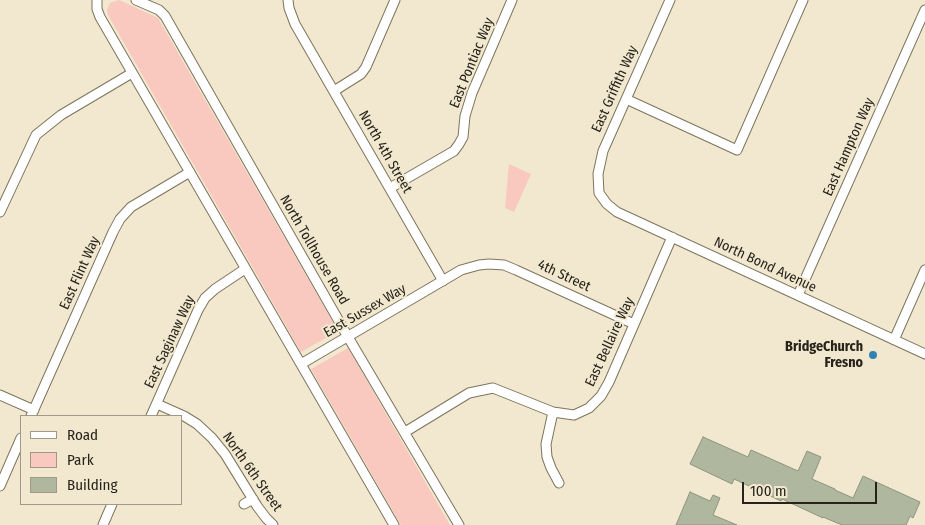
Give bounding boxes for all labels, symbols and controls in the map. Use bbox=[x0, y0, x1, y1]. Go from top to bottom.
street label: East Pontiac Way bbox=[446, 15, 498, 111]
street label: East Griffith Way bbox=[588, 43, 642, 135]
street label: East Hampton Way bbox=[820, 95, 878, 199]
street label: North 4th Street bbox=[355, 108, 415, 196]
street label: North Tollhouse Road bbox=[276, 192, 352, 308]
street label: East Flint Way bbox=[56, 234, 104, 312]
street label: North Bond Avenue bbox=[711, 234, 819, 296]
street label: 4th Street bbox=[535, 256, 593, 296]
street label: East Sussex Way bbox=[321, 281, 409, 341]
street label: East Saginaw Way bbox=[141, 293, 199, 391]
street label: East Bellaire Way bbox=[582, 295, 638, 389]
place label: BridgeChurch Fresno bbox=[785, 339, 863, 372]
marker: BridgeChurch Fresno bbox=[867, 349, 879, 361]
legend bbox=[20, 415, 182, 505]
text: Road bbox=[67, 426, 98, 444]
street label: North 6th Street bbox=[219, 429, 285, 515]
text: Park bbox=[67, 451, 94, 469]
scale bar bbox=[745, 472, 880, 504]
text: Building bbox=[67, 476, 118, 494]
text: 100 m bbox=[750, 482, 787, 500]

